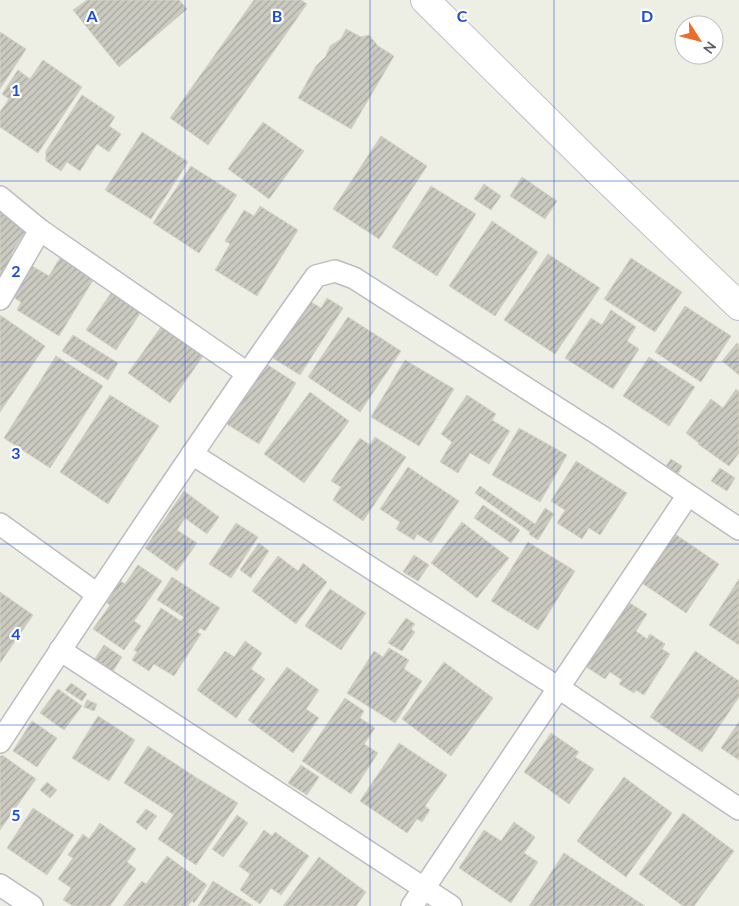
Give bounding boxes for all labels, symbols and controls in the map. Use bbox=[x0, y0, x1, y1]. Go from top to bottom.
text: A bbox=[85, 6, 98, 25]
text: B bbox=[272, 6, 282, 25]
text: C bbox=[457, 6, 468, 25]
text: D bbox=[641, 6, 653, 25]
north arrow bbox=[674, 15, 724, 65]
text: N bbox=[700, 39, 720, 57]
text: 1 bbox=[11, 80, 21, 99]
text: 2 bbox=[11, 261, 21, 280]
text: 3 bbox=[11, 443, 21, 462]
text: 4 bbox=[11, 624, 21, 643]
text: 5 bbox=[11, 805, 21, 824]

